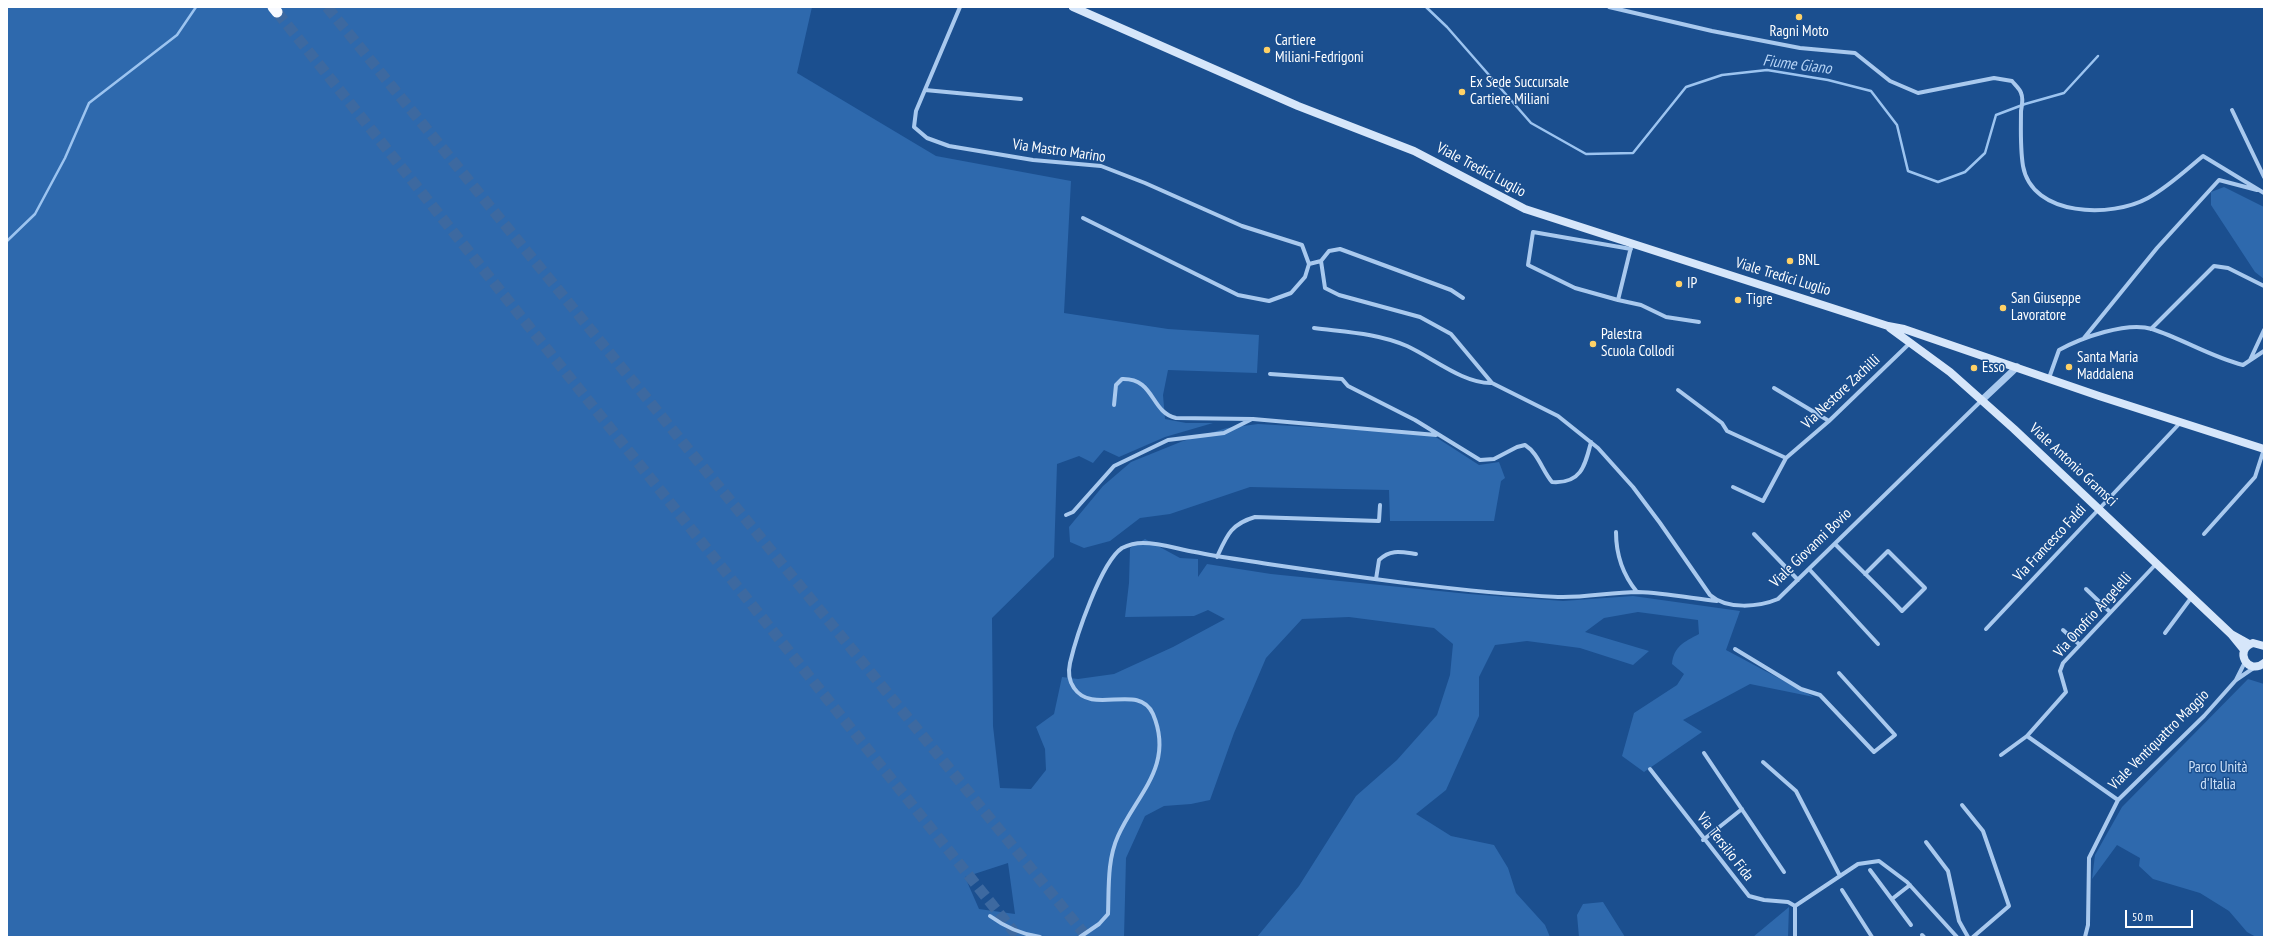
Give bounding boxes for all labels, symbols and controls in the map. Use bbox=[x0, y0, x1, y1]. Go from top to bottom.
marker: Ragni Moto bbox=[1794, 12, 1804, 22]
place label: Ragni Moto bbox=[1769, 23, 1829, 41]
place label: Cartiere Miliani-Fedrigoni bbox=[1275, 32, 1364, 67]
marker: Cartiere Miliani-Fedrigoni bbox=[1262, 45, 1272, 55]
water label: Fiume Giano bbox=[1762, 51, 1832, 79]
place label: Ex Sede Succursale Cartiere Miliani bbox=[1470, 74, 1569, 109]
marker: Ex Sede Succursale Cartiere Miliani bbox=[1457, 87, 1467, 97]
street label: Via Mastro Marino bbox=[1011, 136, 1107, 166]
street label: Viale Tredici Luglio bbox=[1433, 139, 1529, 201]
place label: BNL bbox=[1798, 252, 1819, 270]
street label: Viale Tredici Luglio bbox=[1733, 254, 1833, 300]
marker: BNL bbox=[1785, 256, 1795, 266]
place label: IP bbox=[1687, 275, 1697, 293]
marker: IP bbox=[1674, 279, 1684, 289]
place label: San Giuseppe Lavoratore bbox=[2011, 290, 2081, 325]
place label: Tigre bbox=[1746, 291, 1773, 309]
marker: Tigre bbox=[1733, 295, 1743, 305]
marker: San Giuseppe Lavoratore bbox=[1998, 303, 2008, 313]
place label: Palestra Scuola Collodi bbox=[1601, 326, 1675, 361]
marker: Palestra Scuola Collodi bbox=[1588, 339, 1598, 349]
place label: Santa Maria Maddalena bbox=[2077, 349, 2138, 384]
street label: Via Nestore Zachilli bbox=[1798, 351, 1884, 433]
place label: Esso bbox=[1982, 359, 2005, 377]
marker: Santa Maria Maddalena bbox=[2064, 362, 2074, 372]
marker: Esso bbox=[1969, 363, 1979, 373]
street label: Viale Antonio Gramsci bbox=[2025, 420, 2121, 510]
street label: Via Francesco Faldi bbox=[2010, 501, 2090, 585]
street label: Viale Giovanni Bovio bbox=[1766, 505, 1856, 591]
street label: Via Onofrio Angelelli bbox=[2050, 569, 2136, 661]
street label: Viale Ventiquattro Maggio bbox=[2105, 686, 2213, 794]
park label: Parco Unità d'Italia bbox=[2189, 759, 2247, 794]
street label: Via Tersilio Fida bbox=[1693, 809, 1757, 885]
scale bar bbox=[2127, 902, 2195, 928]
text: 50 m bbox=[2132, 909, 2153, 924]

